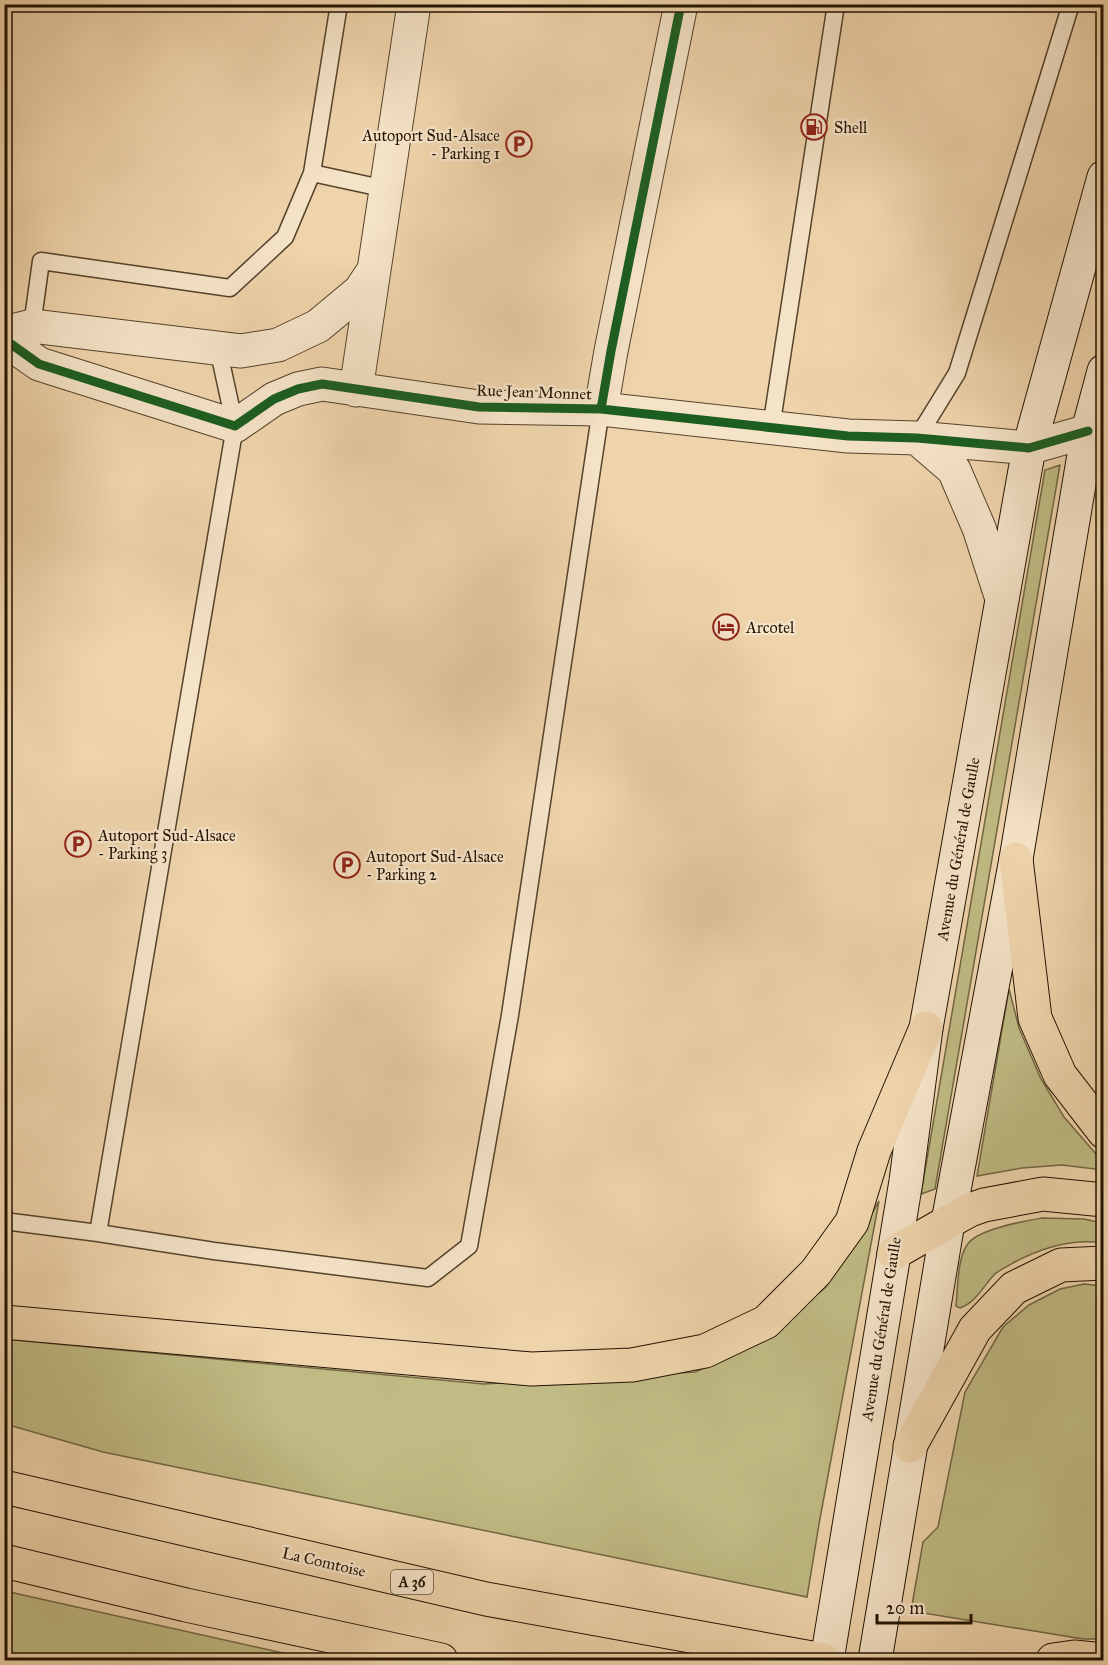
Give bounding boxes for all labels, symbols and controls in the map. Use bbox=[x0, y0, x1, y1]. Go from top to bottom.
fuel station icon: Shell bbox=[799, 112, 829, 142]
place label: Shell bbox=[834, 118, 868, 137]
place label: Autoport Sud-Alsace - Parking 1 bbox=[361, 126, 500, 164]
parking icon: Autoport Sud-Alsace - Parking 1 bbox=[504, 129, 534, 159]
street label: Rue Jean Monnet bbox=[476, 380, 592, 405]
hotel icon: Arcotel bbox=[711, 612, 741, 642]
place label: Arcotel bbox=[745, 618, 795, 637]
street label: Avenue du Général de Gaulle bbox=[932, 755, 984, 943]
place label: Autoport Sud-Alsace - Parking 3 bbox=[97, 826, 236, 864]
parking icon: Autoport Sud-Alsace - Parking 3 bbox=[63, 829, 93, 859]
place label: Autoport Sud-Alsace - Parking 2 bbox=[365, 847, 504, 885]
parking icon: Autoport Sud-Alsace - Parking 2 bbox=[332, 850, 362, 880]
street label: Avenue du Général de Gaulle bbox=[857, 1235, 905, 1423]
street label: La Comtoise bbox=[280, 1543, 368, 1581]
road number: A 36 bbox=[391, 1570, 433, 1594]
scale bar bbox=[877, 1587, 972, 1625]
text: 20 m bbox=[886, 1597, 924, 1619]

